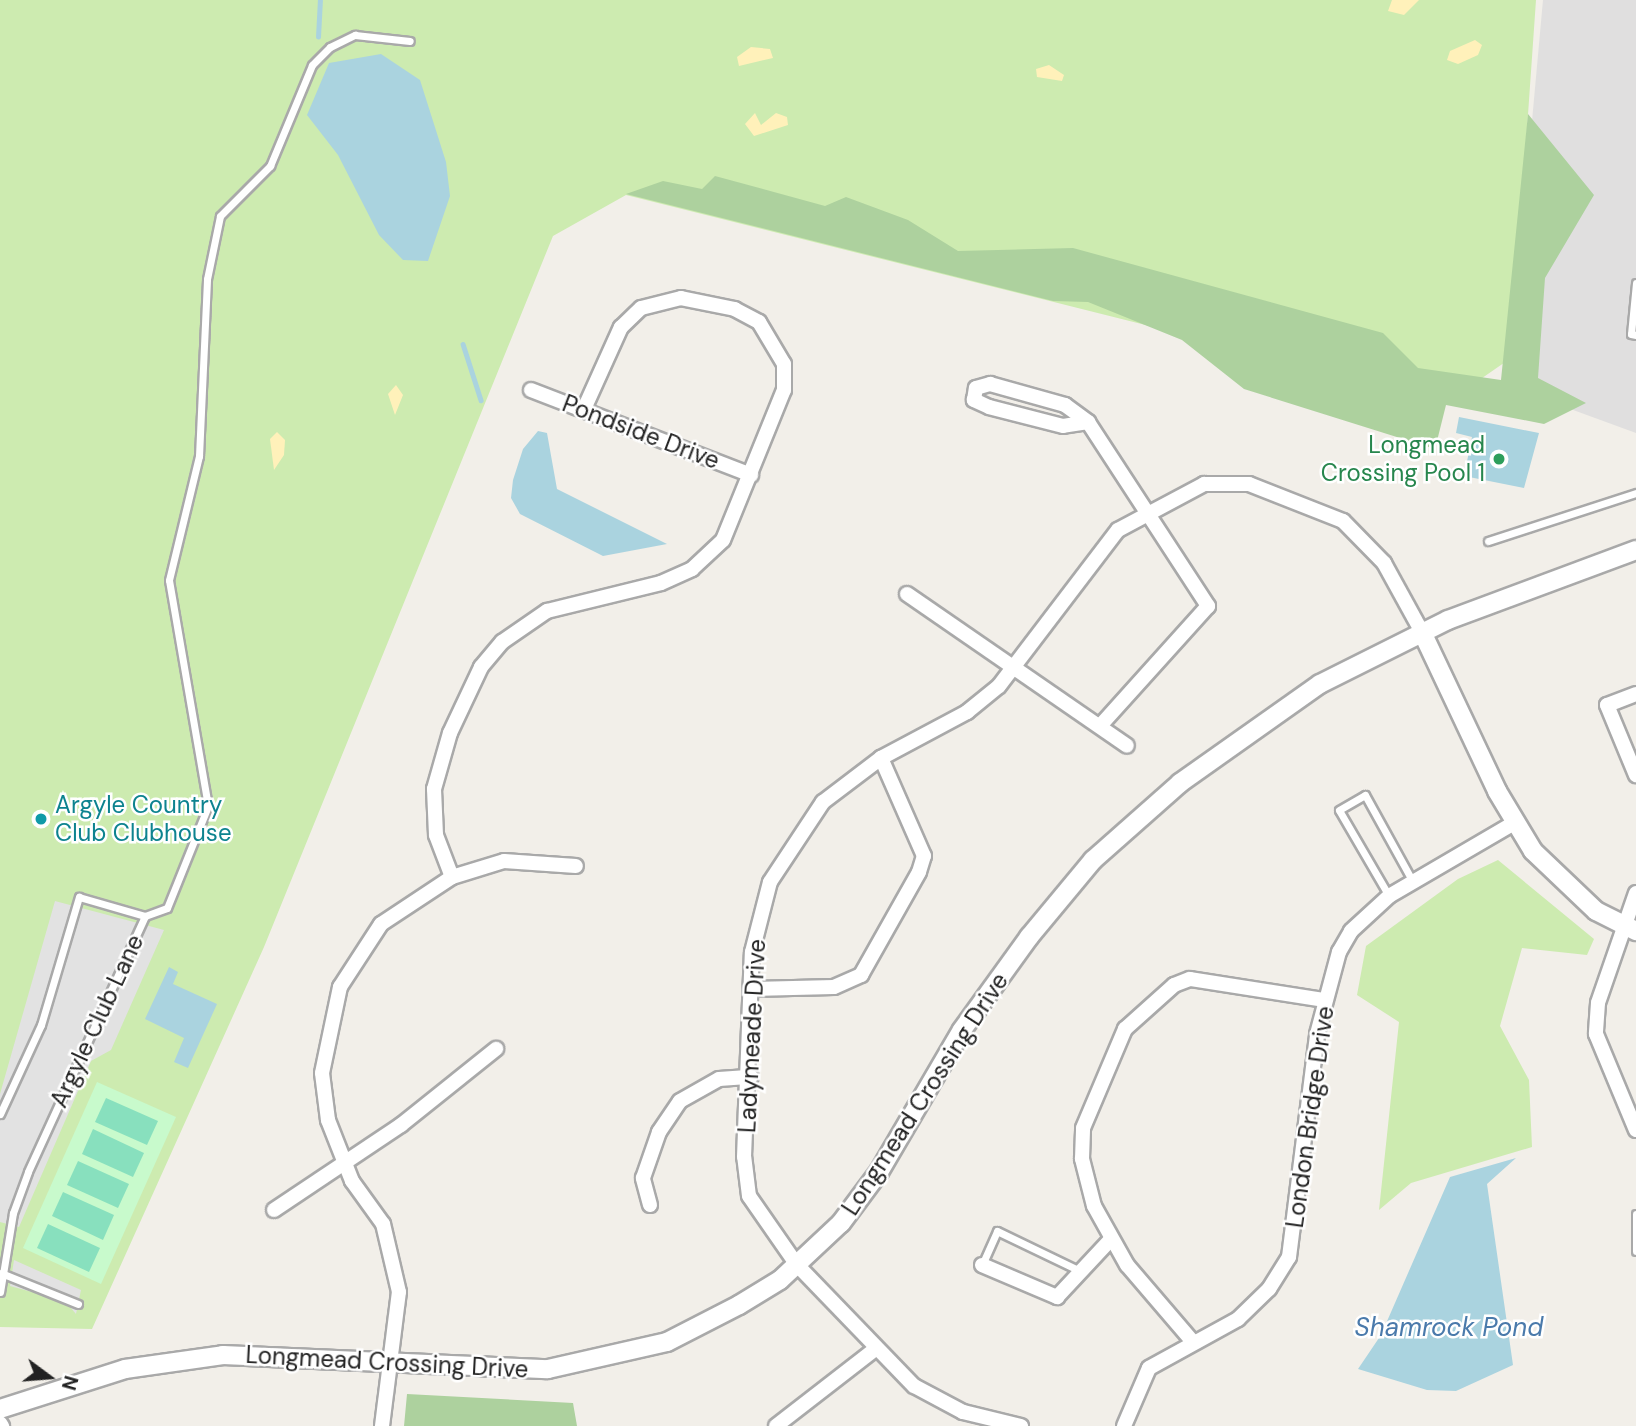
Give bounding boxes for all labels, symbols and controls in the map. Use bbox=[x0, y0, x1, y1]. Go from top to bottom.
street label: Pondside Drive bbox=[558, 389, 724, 475]
place label: Longmead Crossing Pool 1 bbox=[1321, 431, 1485, 487]
marker: Longmead Crossing Pool 1 bbox=[1491, 451, 1507, 467]
place label: Argyle Country Club Clubhouse bbox=[55, 791, 232, 847]
marker: Argyle Country Club Clubhouse bbox=[33, 811, 49, 827]
street label: Argyle Club Lane bbox=[44, 930, 150, 1112]
street label: Ladymeade Drive bbox=[733, 938, 771, 1134]
street label: Longmead Crossing Drive bbox=[836, 967, 1014, 1221]
street label: London Bridge Drive bbox=[1280, 1004, 1340, 1230]
water label: Shamrock Pond bbox=[1355, 1312, 1543, 1344]
street label: Longmead Crossing Drive bbox=[245, 1340, 529, 1384]
north arrow bbox=[14, 1342, 84, 1412]
text: N bbox=[56, 1373, 84, 1393]

